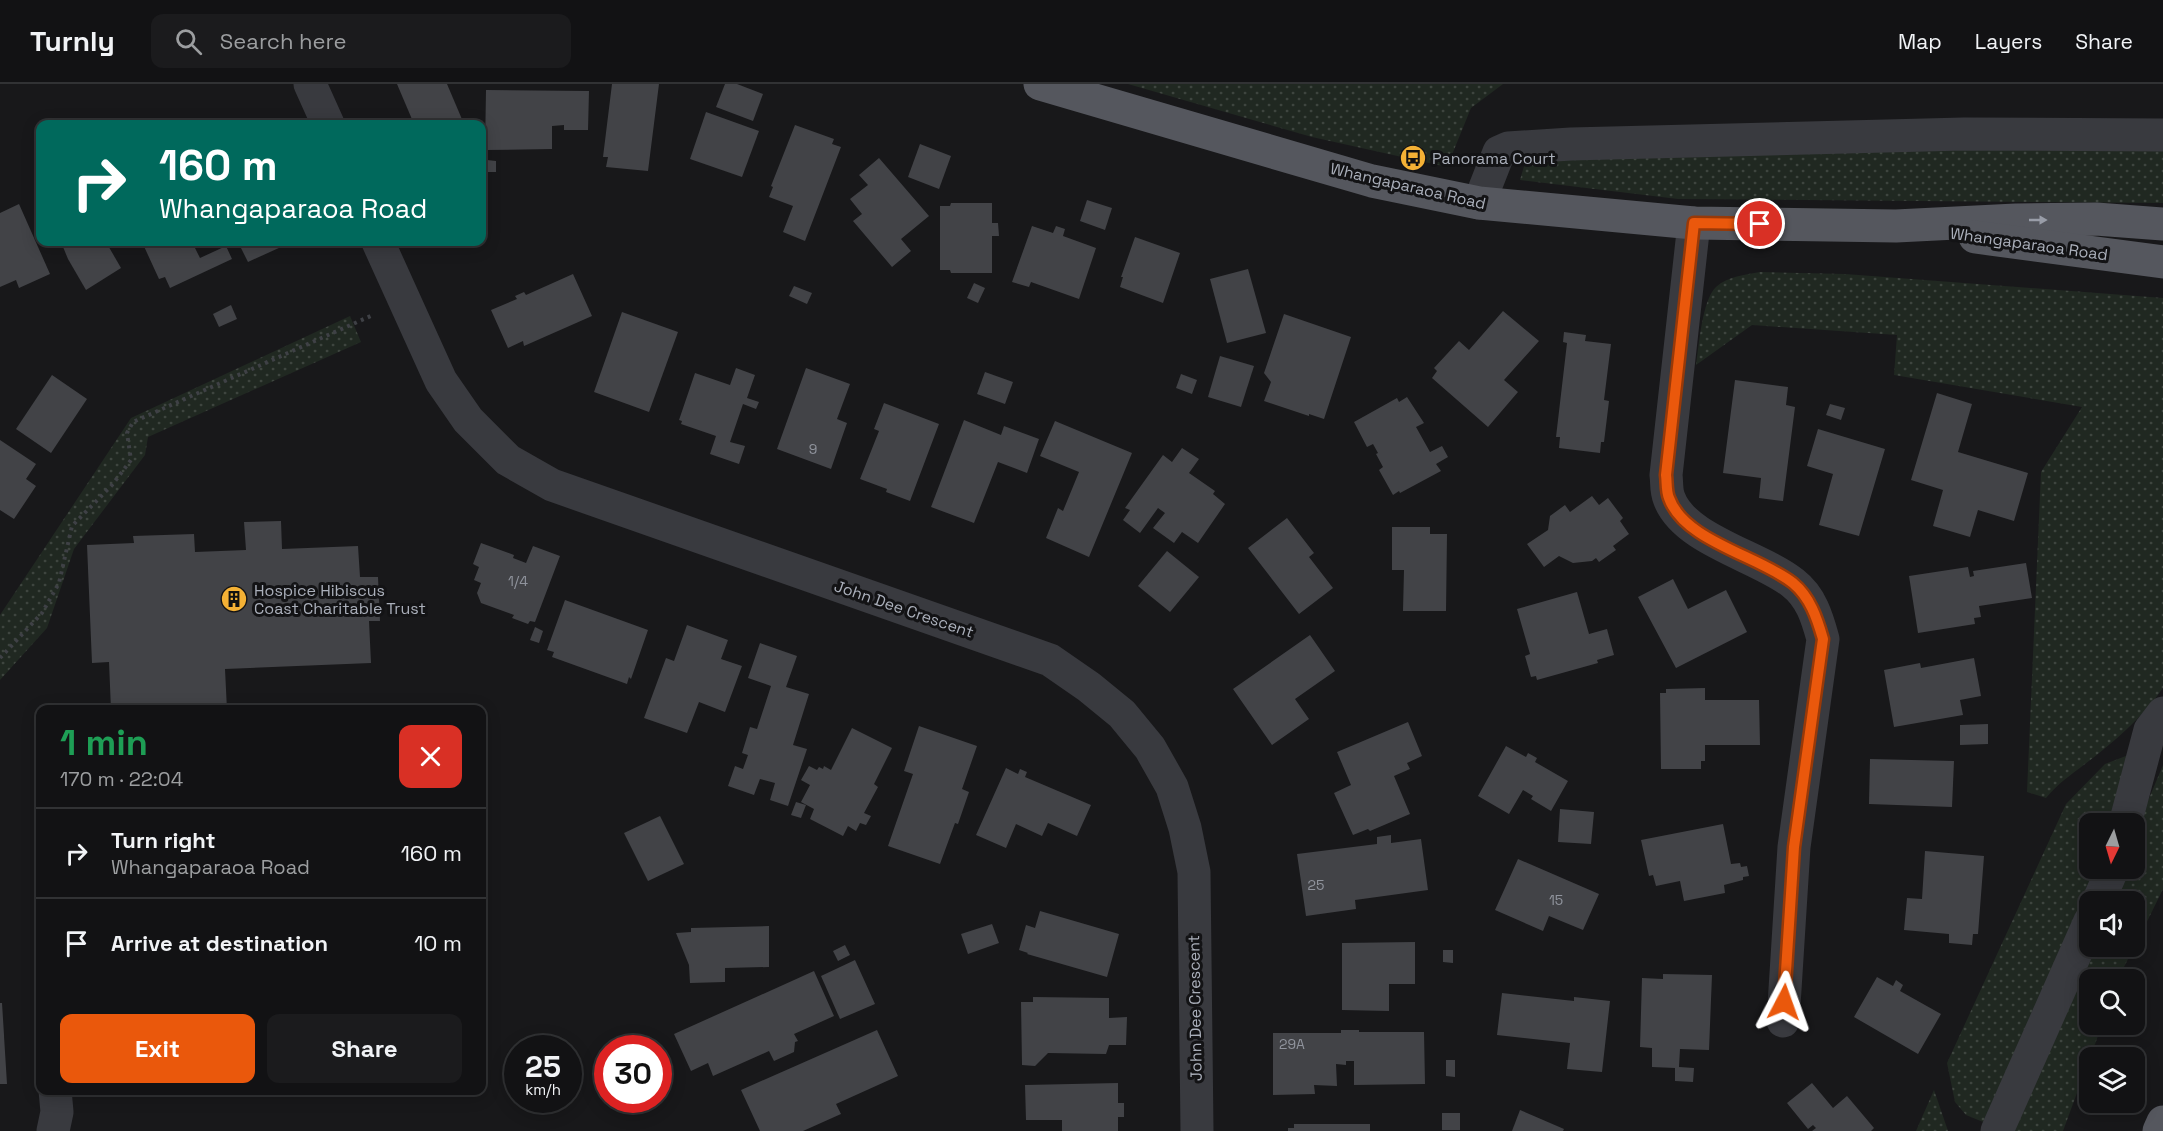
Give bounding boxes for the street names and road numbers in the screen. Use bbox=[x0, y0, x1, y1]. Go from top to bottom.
street label: Whangaparaoa Road bbox=[1328, 158, 1488, 214]
street label: Whangaparaoa Road bbox=[1949, 223, 2109, 265]
street label: John Dee Crescent bbox=[831, 575, 977, 643]
street label: John Dee Crescent bbox=[1183, 935, 1207, 1081]

